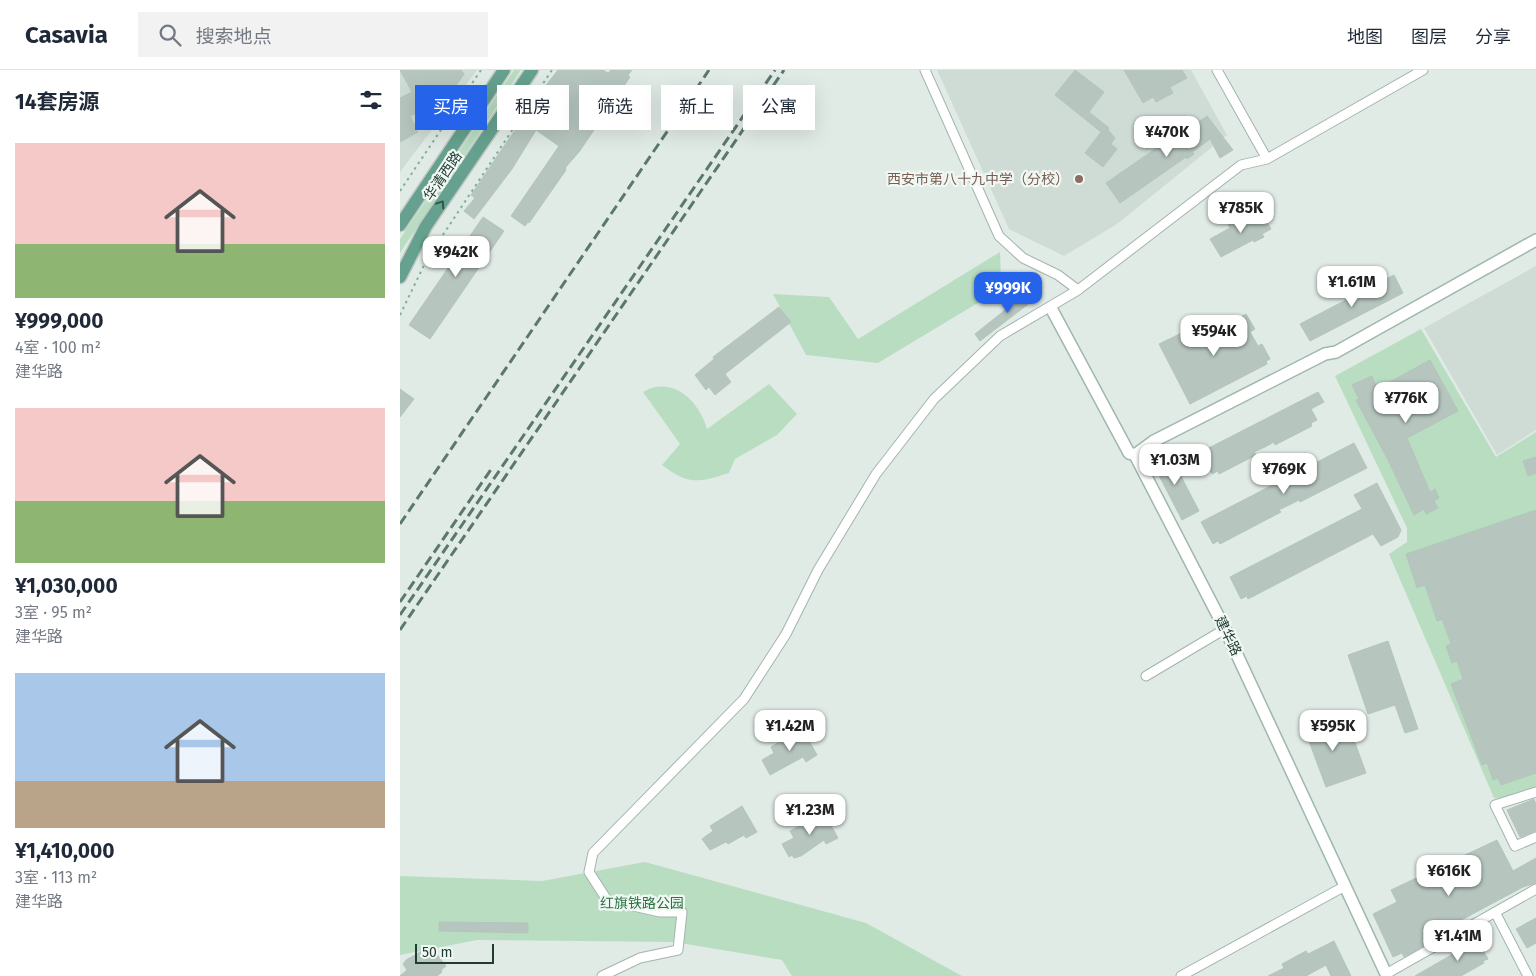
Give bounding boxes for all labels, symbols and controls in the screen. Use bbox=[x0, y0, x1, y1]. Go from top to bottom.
search box bbox=[138, 12, 488, 57]
text: Casavia bbox=[25, 21, 108, 49]
icon: search bbox=[156, 21, 184, 49]
text: 搜索地点 bbox=[196, 25, 272, 48]
text: 地图 bbox=[1347, 26, 1383, 48]
text: 图层 bbox=[1411, 26, 1447, 48]
text: 分享 bbox=[1475, 26, 1511, 48]
chip: 买房 bbox=[415, 85, 487, 130]
chip: 租房 bbox=[497, 85, 569, 130]
chip: 筛选 bbox=[579, 85, 651, 130]
chip: 新上 bbox=[661, 85, 733, 130]
chip: 公寓 bbox=[743, 85, 815, 130]
icon: filters bbox=[357, 86, 385, 114]
text: 14套房源 bbox=[15, 89, 100, 115]
pin: ¥470K bbox=[1132, 116, 1202, 158]
text: ¥470K bbox=[1145, 122, 1189, 141]
street label: 华清西路 bbox=[420, 148, 466, 204]
place label: 西安市第八十九中学（分校） bbox=[887, 171, 1069, 188]
marker: 西安市第八十九中学（分校） bbox=[1073, 173, 1085, 185]
icon: home bbox=[155, 176, 245, 266]
pin: ¥785K bbox=[1206, 191, 1276, 234]
text: ¥785K bbox=[1219, 198, 1263, 217]
one-way arrow bbox=[435, 201, 444, 210]
pin: ¥942K bbox=[421, 236, 491, 278]
text: ¥942K bbox=[434, 242, 478, 261]
pin: ¥1.61M bbox=[1311, 266, 1393, 308]
pin: ¥999K bbox=[973, 272, 1043, 314]
text: ¥1.61M bbox=[1328, 272, 1376, 291]
text: ¥999K bbox=[985, 278, 1031, 297]
text: ¥999,000 bbox=[15, 308, 104, 334]
pin: ¥594K bbox=[1179, 314, 1249, 357]
text: ¥594K bbox=[1191, 321, 1237, 340]
text: 4室 · 100 m² bbox=[15, 338, 101, 357]
text: 建华路 bbox=[15, 362, 63, 381]
pin: ¥776K bbox=[1371, 382, 1441, 424]
text: ¥776K bbox=[1385, 388, 1427, 407]
icon: home bbox=[155, 441, 245, 531]
pin: ¥1.03M bbox=[1134, 444, 1216, 486]
text: ¥1.03M bbox=[1150, 450, 1200, 469]
pin: ¥769K bbox=[1249, 452, 1319, 495]
text: ¥769K bbox=[1262, 459, 1306, 478]
text: ¥1,030,000 bbox=[15, 573, 118, 599]
text: 3室 · 95 m² bbox=[15, 603, 92, 622]
street label: 建华路 bbox=[1211, 613, 1245, 659]
text: 建华路 bbox=[15, 627, 63, 646]
icon: home bbox=[155, 706, 245, 796]
pin: ¥1.42M bbox=[749, 710, 831, 752]
pin: ¥595K bbox=[1298, 710, 1368, 752]
text: ¥1.42M bbox=[765, 716, 815, 735]
text: ¥595K bbox=[1311, 716, 1355, 735]
pin: ¥1.23M bbox=[769, 794, 851, 836]
text: ¥1.23M bbox=[786, 800, 834, 819]
text: ¥1,410,000 bbox=[15, 838, 115, 864]
pin: ¥616K bbox=[1414, 854, 1484, 897]
text: ¥616K bbox=[1427, 861, 1471, 880]
text: 3室 · 113 m² bbox=[15, 868, 97, 887]
text: 建华路 bbox=[15, 892, 63, 911]
park label: 红旗铁路公园 bbox=[600, 895, 684, 912]
pin: ¥1.41M bbox=[1417, 920, 1499, 962]
text: ¥1.41M bbox=[1434, 926, 1482, 945]
scale bar bbox=[415, 941, 494, 964]
text: 50 m bbox=[422, 944, 453, 961]

